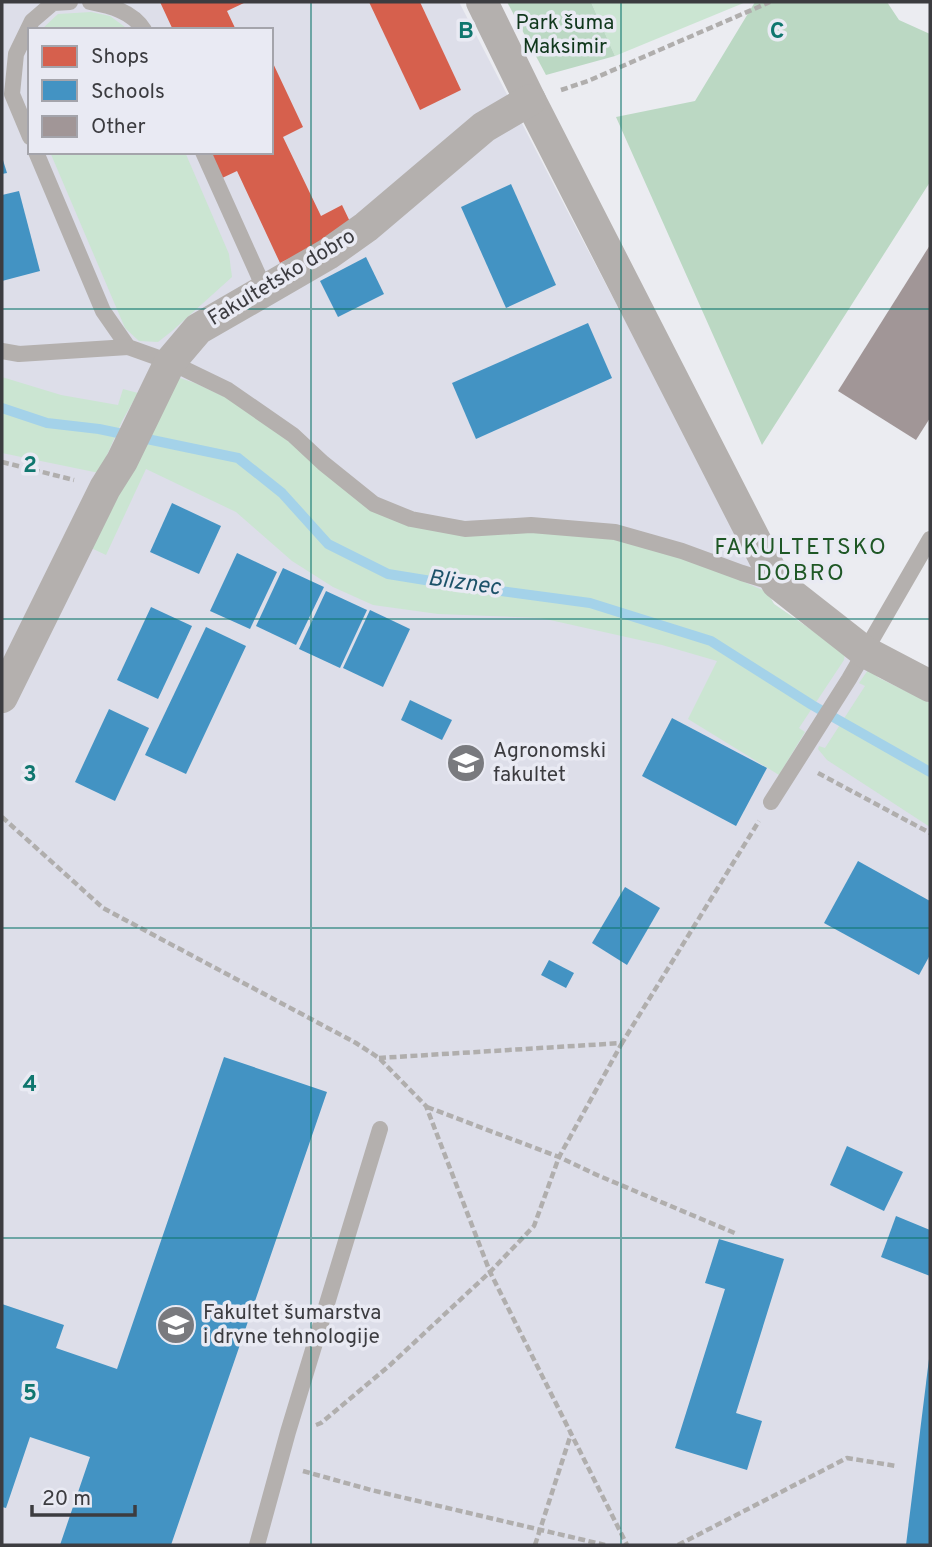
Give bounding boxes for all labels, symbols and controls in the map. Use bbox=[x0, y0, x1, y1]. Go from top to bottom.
park label: Park šuma Maksimir bbox=[516, 10, 614, 61]
text: B bbox=[458, 18, 474, 47]
text: C bbox=[770, 18, 784, 47]
legend bbox=[28, 28, 273, 154]
text: Shops bbox=[91, 44, 149, 71]
text: Schools bbox=[91, 79, 165, 106]
text: Other bbox=[91, 114, 146, 141]
street label: Fakultetsko dobro bbox=[203, 223, 361, 333]
text: 2 bbox=[23, 452, 37, 481]
district label: FAKULTETSKO DOBRO bbox=[714, 534, 888, 589]
water label: Bliznec bbox=[426, 565, 503, 604]
place label: Agronomski fakultet bbox=[493, 738, 606, 789]
school or university icon: Agronomski fakultet bbox=[445, 742, 487, 784]
text: 3 bbox=[23, 761, 37, 790]
text: 4 bbox=[23, 1071, 37, 1100]
place label: Fakultet šumarstva i drvne tehnologije bbox=[203, 1300, 381, 1351]
school or university icon: Fakultet šumarstva i drvne tehnologije bbox=[155, 1304, 197, 1346]
text: 5 bbox=[23, 1380, 37, 1409]
scale bar bbox=[32, 1474, 135, 1518]
text: 20 m bbox=[42, 1486, 91, 1513]

